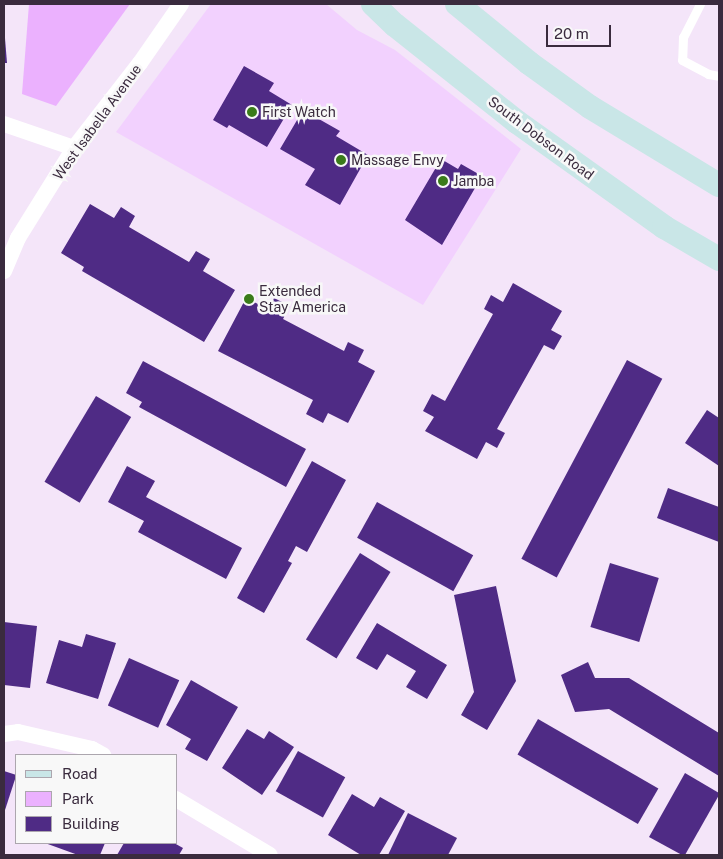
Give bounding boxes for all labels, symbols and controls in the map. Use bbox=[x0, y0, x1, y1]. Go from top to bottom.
scale bar bbox=[548, 15, 613, 47]
text: 20 m bbox=[554, 25, 589, 42]
street label: West Isabella Avenue bbox=[49, 61, 145, 183]
street label: South Dobson Road bbox=[485, 93, 597, 183]
place label: First Watch bbox=[262, 104, 336, 120]
marker: First Watch bbox=[246, 106, 258, 118]
place label: Massage Envy bbox=[351, 152, 444, 168]
marker: Massage Envy bbox=[335, 154, 347, 166]
place label: Jamba bbox=[453, 173, 494, 189]
marker: Jamba bbox=[437, 175, 449, 187]
place label: Extended Stay America bbox=[259, 283, 346, 316]
marker: Extended Stay America bbox=[243, 293, 255, 305]
legend bbox=[15, 754, 178, 844]
text: Road bbox=[62, 765, 98, 782]
text: Park bbox=[62, 790, 94, 807]
text: Building bbox=[62, 815, 120, 832]

